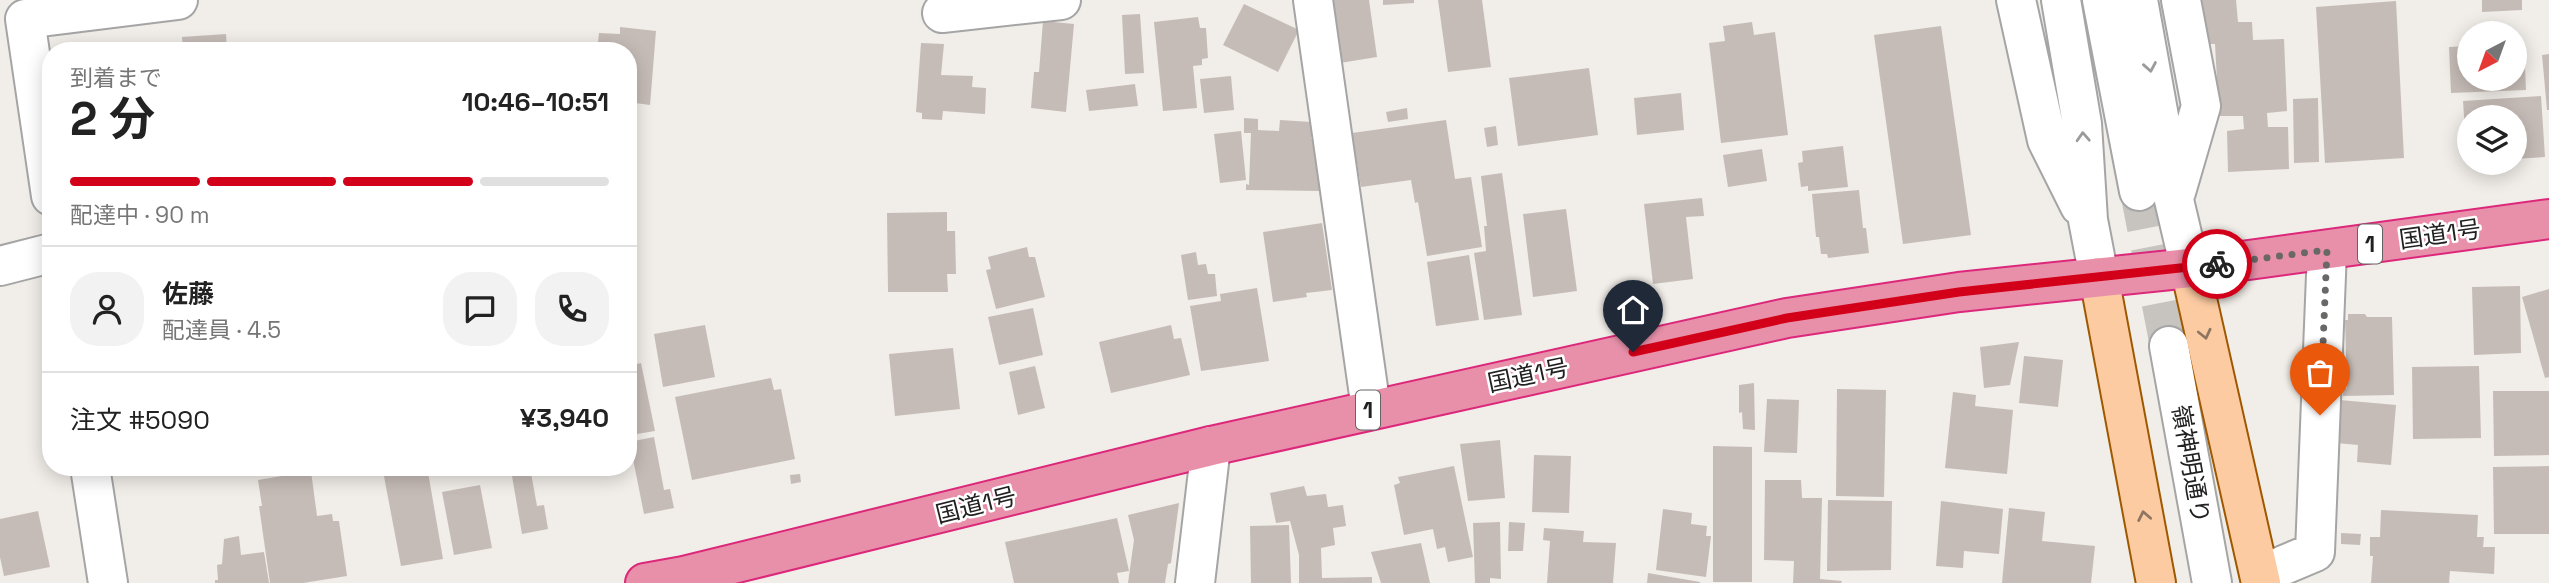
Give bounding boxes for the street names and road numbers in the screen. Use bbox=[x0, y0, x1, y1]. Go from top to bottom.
street label: 国道1号 bbox=[2397, 213, 2483, 255]
road number: 1 bbox=[2358, 224, 2382, 264]
street label: 国道1号 bbox=[1485, 351, 1571, 399]
road number: 1 bbox=[1356, 390, 1380, 430]
street label: 嶺神明通り bbox=[2165, 402, 2217, 526]
street label: 国道1号 bbox=[932, 480, 1020, 530]

